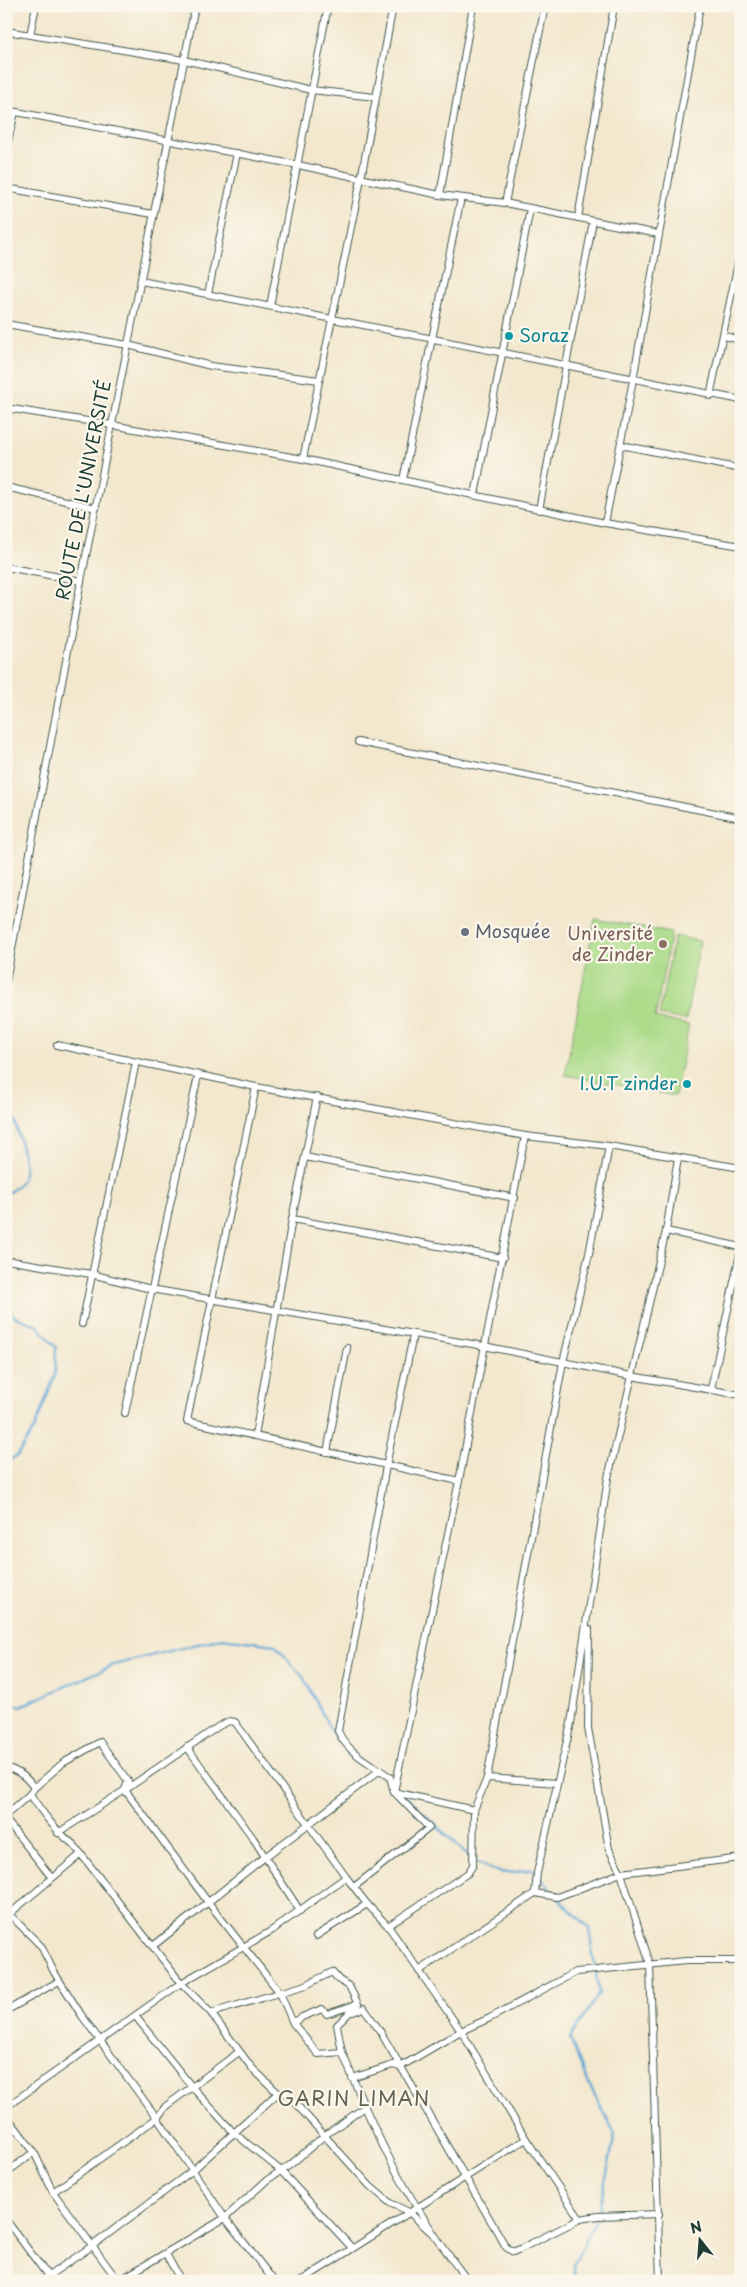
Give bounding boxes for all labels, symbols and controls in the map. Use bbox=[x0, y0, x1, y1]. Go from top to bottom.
place label: Soraz bbox=[519, 321, 569, 348]
marker: Soraz bbox=[503, 330, 515, 342]
street label: ROUTE DE L'UNIVERSITÉ bbox=[48, 377, 117, 602]
place label: Mosquée bbox=[475, 917, 551, 944]
place label: Université de Zinder bbox=[567, 919, 654, 967]
marker: Mosquée bbox=[459, 926, 471, 938]
marker: Université de Zinder bbox=[657, 938, 669, 950]
place label: I.U.T zinder bbox=[579, 1069, 678, 1096]
marker: I.U.T zinder bbox=[681, 1078, 693, 1090]
district label: GARIN LIMAN bbox=[278, 2083, 430, 2113]
north arrow bbox=[674, 2214, 724, 2264]
text: N bbox=[688, 2215, 704, 2239]

